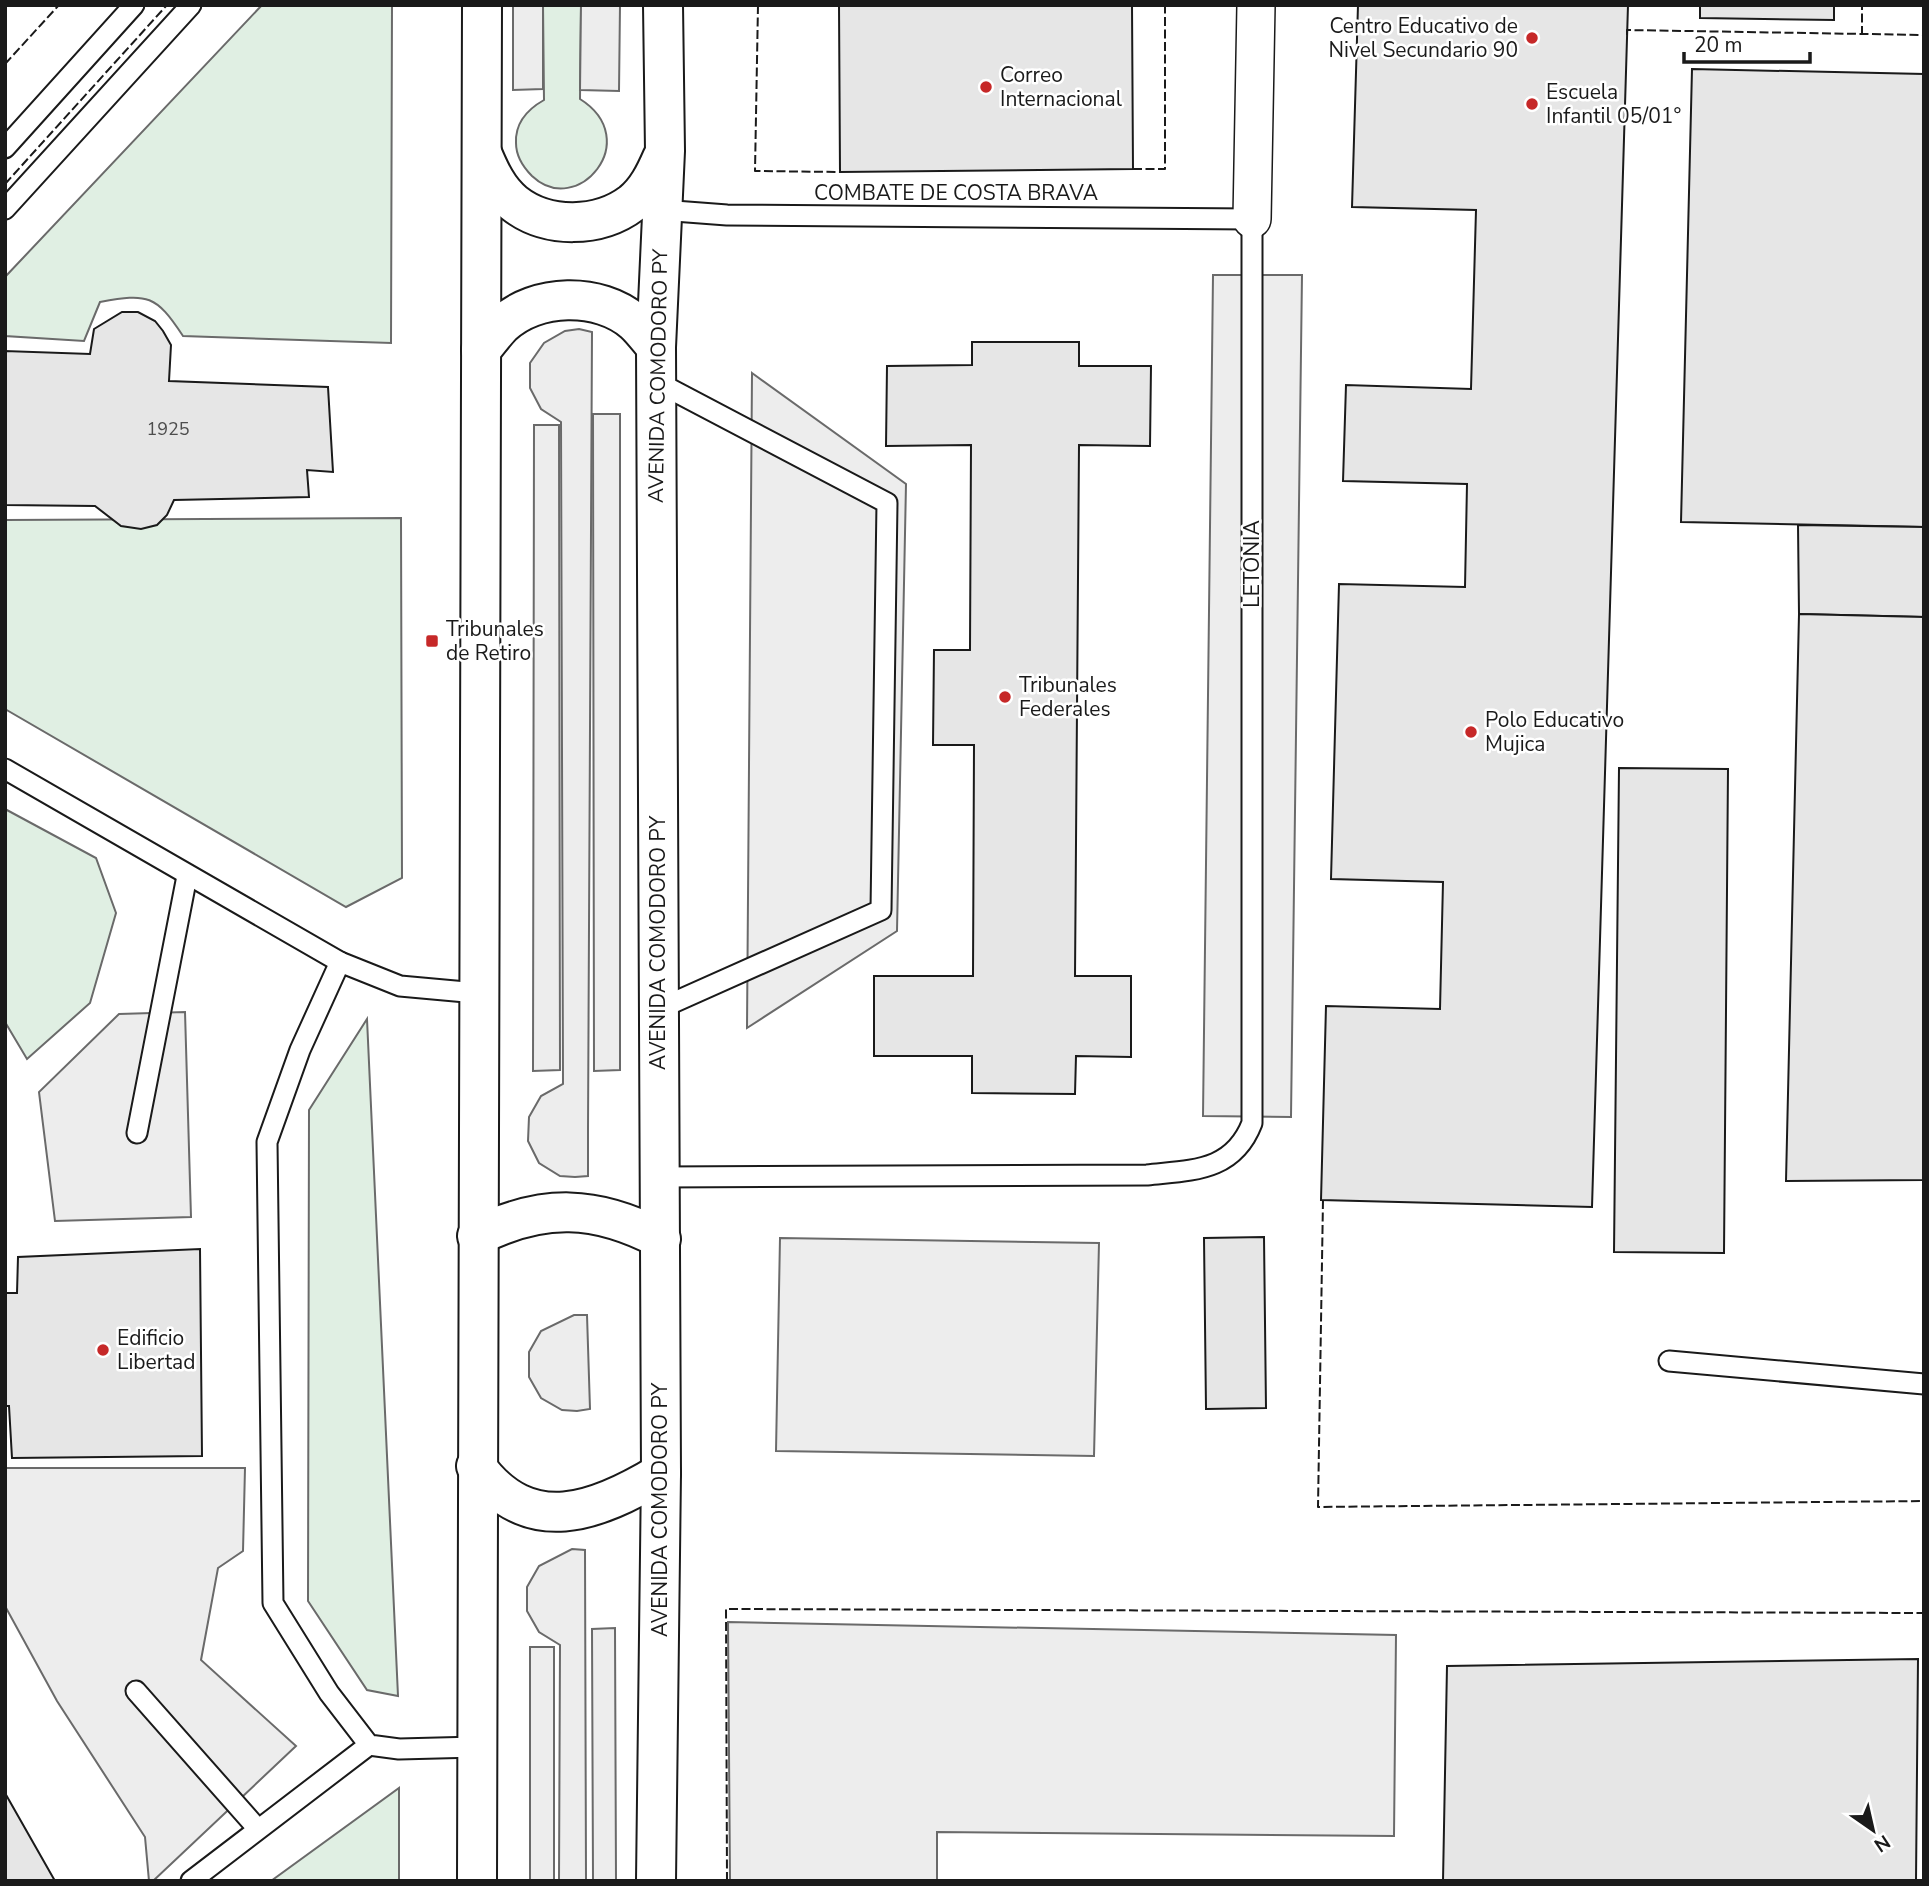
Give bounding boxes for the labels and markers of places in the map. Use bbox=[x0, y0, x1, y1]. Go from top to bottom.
place label: Centro Educativo de Nivel Secundario 90 bbox=[1329, 12, 1518, 64]
marker: Centro Educativo de Nivel Secundario 90 bbox=[1524, 30, 1540, 46]
place label: Correo Internacional bbox=[1000, 61, 1123, 113]
place label: Escuela Infantil 05/01° bbox=[1546, 78, 1681, 130]
marker: Correo Internacional bbox=[978, 79, 994, 95]
marker: Escuela Infantil 05/01° bbox=[1524, 96, 1540, 112]
place label: Tribunales de Retiro bbox=[446, 615, 544, 667]
marker: Tribunales de Retiro bbox=[424, 633, 440, 649]
place label: Tribunales Federales bbox=[1019, 671, 1117, 723]
marker: Tribunales Federales bbox=[997, 689, 1013, 705]
place label: Polo Educativo Mujica bbox=[1485, 706, 1624, 758]
marker: Polo Educativo Mujica bbox=[1463, 724, 1479, 740]
place label: Edificio Libertad bbox=[117, 1324, 196, 1376]
marker: Edificio Libertad bbox=[95, 1342, 111, 1358]

